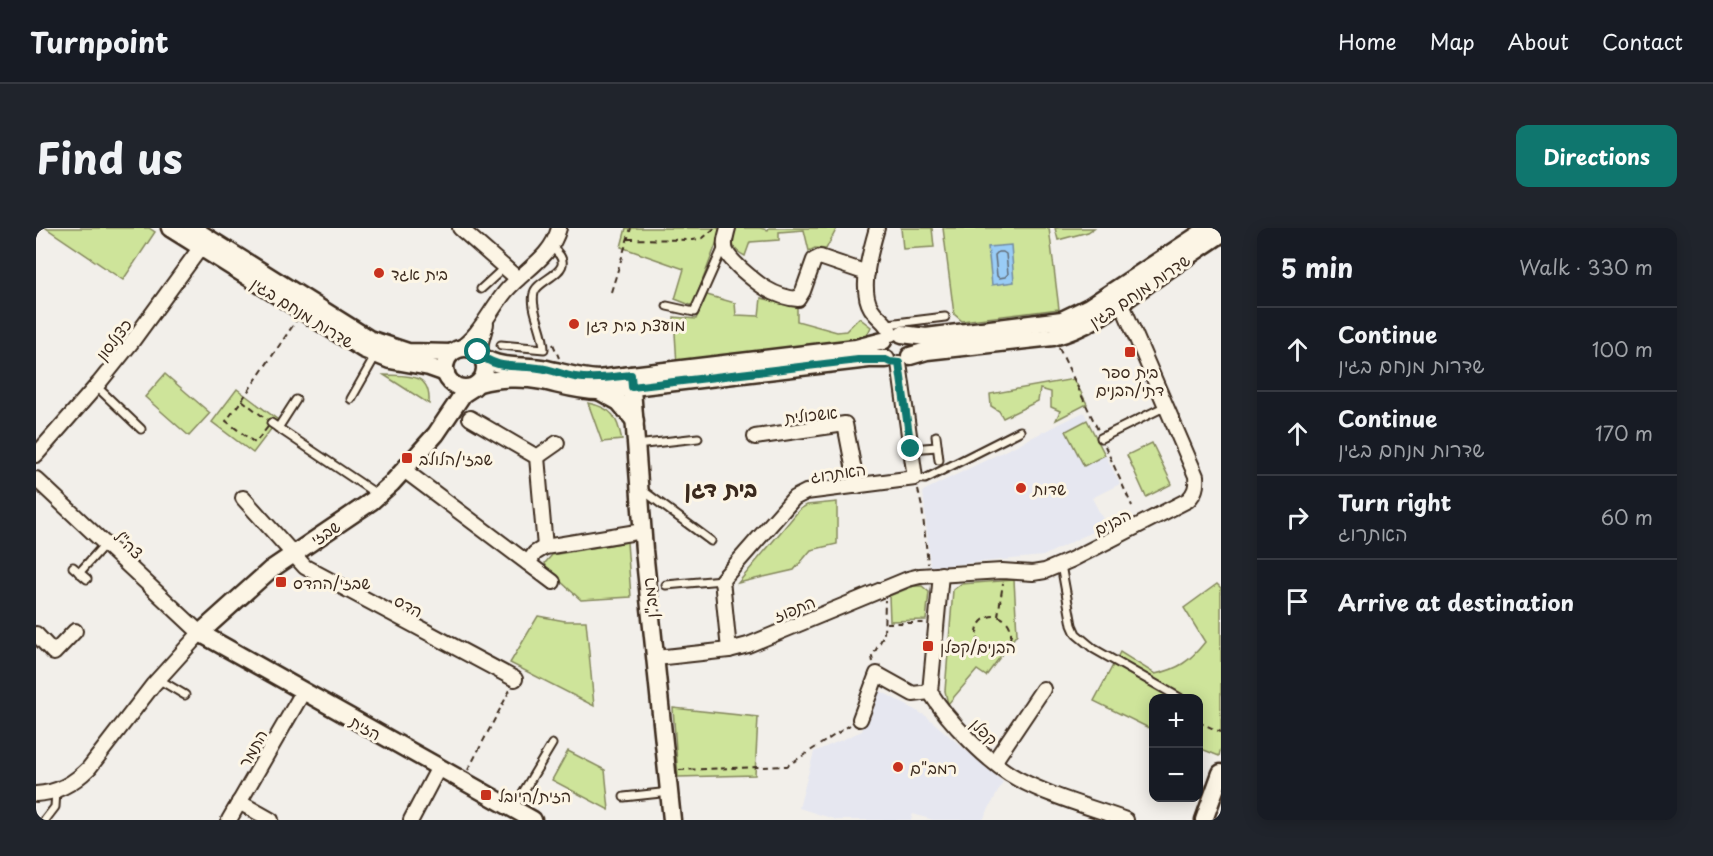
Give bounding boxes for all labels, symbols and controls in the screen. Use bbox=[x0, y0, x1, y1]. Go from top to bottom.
text: Turnpoint bbox=[30, 20, 169, 63]
text: Home bbox=[1338, 25, 1397, 57]
text: Map bbox=[1430, 25, 1475, 57]
text: About bbox=[1508, 25, 1569, 57]
text: Contact bbox=[1602, 25, 1683, 57]
text: Find us bbox=[36, 125, 183, 188]
button: Directions bbox=[1516, 125, 1677, 187]
street label: שדרות מנחם בגין bbox=[1084, 247, 1194, 333]
text: 5 min bbox=[1281, 248, 1353, 287]
text: Walk · 330 m bbox=[1519, 252, 1653, 282]
place label: בית אגד bbox=[391, 261, 448, 285]
marker: בית אגד bbox=[372, 266, 386, 280]
street label: שדרות מנחם בגין bbox=[247, 271, 359, 353]
place label: מועצת בית דגן bbox=[586, 312, 685, 336]
street label: כצנלסון bbox=[89, 313, 137, 365]
marker: מועצת בית דגן bbox=[567, 317, 581, 331]
text: Continue bbox=[1338, 317, 1437, 350]
icon: ahead bbox=[1281, 333, 1314, 366]
text: 100 m bbox=[1592, 334, 1653, 364]
route start bbox=[464, 338, 490, 364]
marker: בית ספר דתי/הבנים bbox=[1123, 345, 1137, 359]
text: שדרות מנחם בגין bbox=[1338, 350, 1485, 380]
place label: בית ספר דתי/הבנים bbox=[1096, 359, 1164, 401]
street label: אשכולית bbox=[782, 399, 839, 429]
text: Continue bbox=[1338, 401, 1437, 434]
icon: ahead bbox=[1281, 417, 1314, 450]
text: 170 m bbox=[1595, 418, 1653, 448]
text: שדרות מנחם בגין bbox=[1338, 434, 1485, 464]
route end bbox=[897, 435, 923, 461]
place label: שבזי/הלולב bbox=[419, 446, 493, 470]
marker: שבזי/הלולב bbox=[400, 451, 414, 465]
street label: האתרוג bbox=[809, 456, 867, 488]
district label: בית דגן bbox=[685, 471, 757, 504]
place label: שדות bbox=[1032, 476, 1066, 500]
marker: שדות bbox=[1014, 481, 1028, 495]
text: Turn right bbox=[1338, 485, 1451, 518]
street label: הבנים bbox=[1089, 501, 1135, 541]
icon: right bbox=[1281, 501, 1314, 534]
text: 60 m bbox=[1601, 502, 1653, 532]
street label: שבזי bbox=[306, 514, 344, 550]
text: האתרוג bbox=[1338, 518, 1408, 548]
street label: צה"ל bbox=[109, 524, 149, 564]
place label: שבזי/ההדס bbox=[293, 570, 370, 594]
marker: שבזי/ההדס bbox=[274, 575, 288, 589]
street label: רמב"ן bbox=[635, 576, 663, 620]
icon: arrive bbox=[1281, 585, 1314, 618]
text: Arrive at destination bbox=[1338, 585, 1574, 618]
street label: הדס bbox=[390, 587, 428, 623]
street label: התפוז bbox=[769, 589, 819, 627]
place label: הבנים/קפלן bbox=[940, 634, 1016, 658]
marker: הבנים/קפלן bbox=[921, 639, 935, 653]
map controls bbox=[1149, 694, 1203, 802]
button: + bbox=[1149, 694, 1203, 748]
street label: הזית bbox=[345, 708, 386, 745]
street label: קפלן bbox=[966, 712, 1004, 750]
street label: התמר bbox=[231, 724, 273, 772]
button: − bbox=[1149, 748, 1203, 802]
place label: רמב"ם bbox=[910, 755, 957, 779]
marker: רמב"ם bbox=[891, 760, 905, 774]
place label: הזית/היובל bbox=[498, 783, 571, 807]
marker: הזית/היובל bbox=[479, 788, 493, 802]

